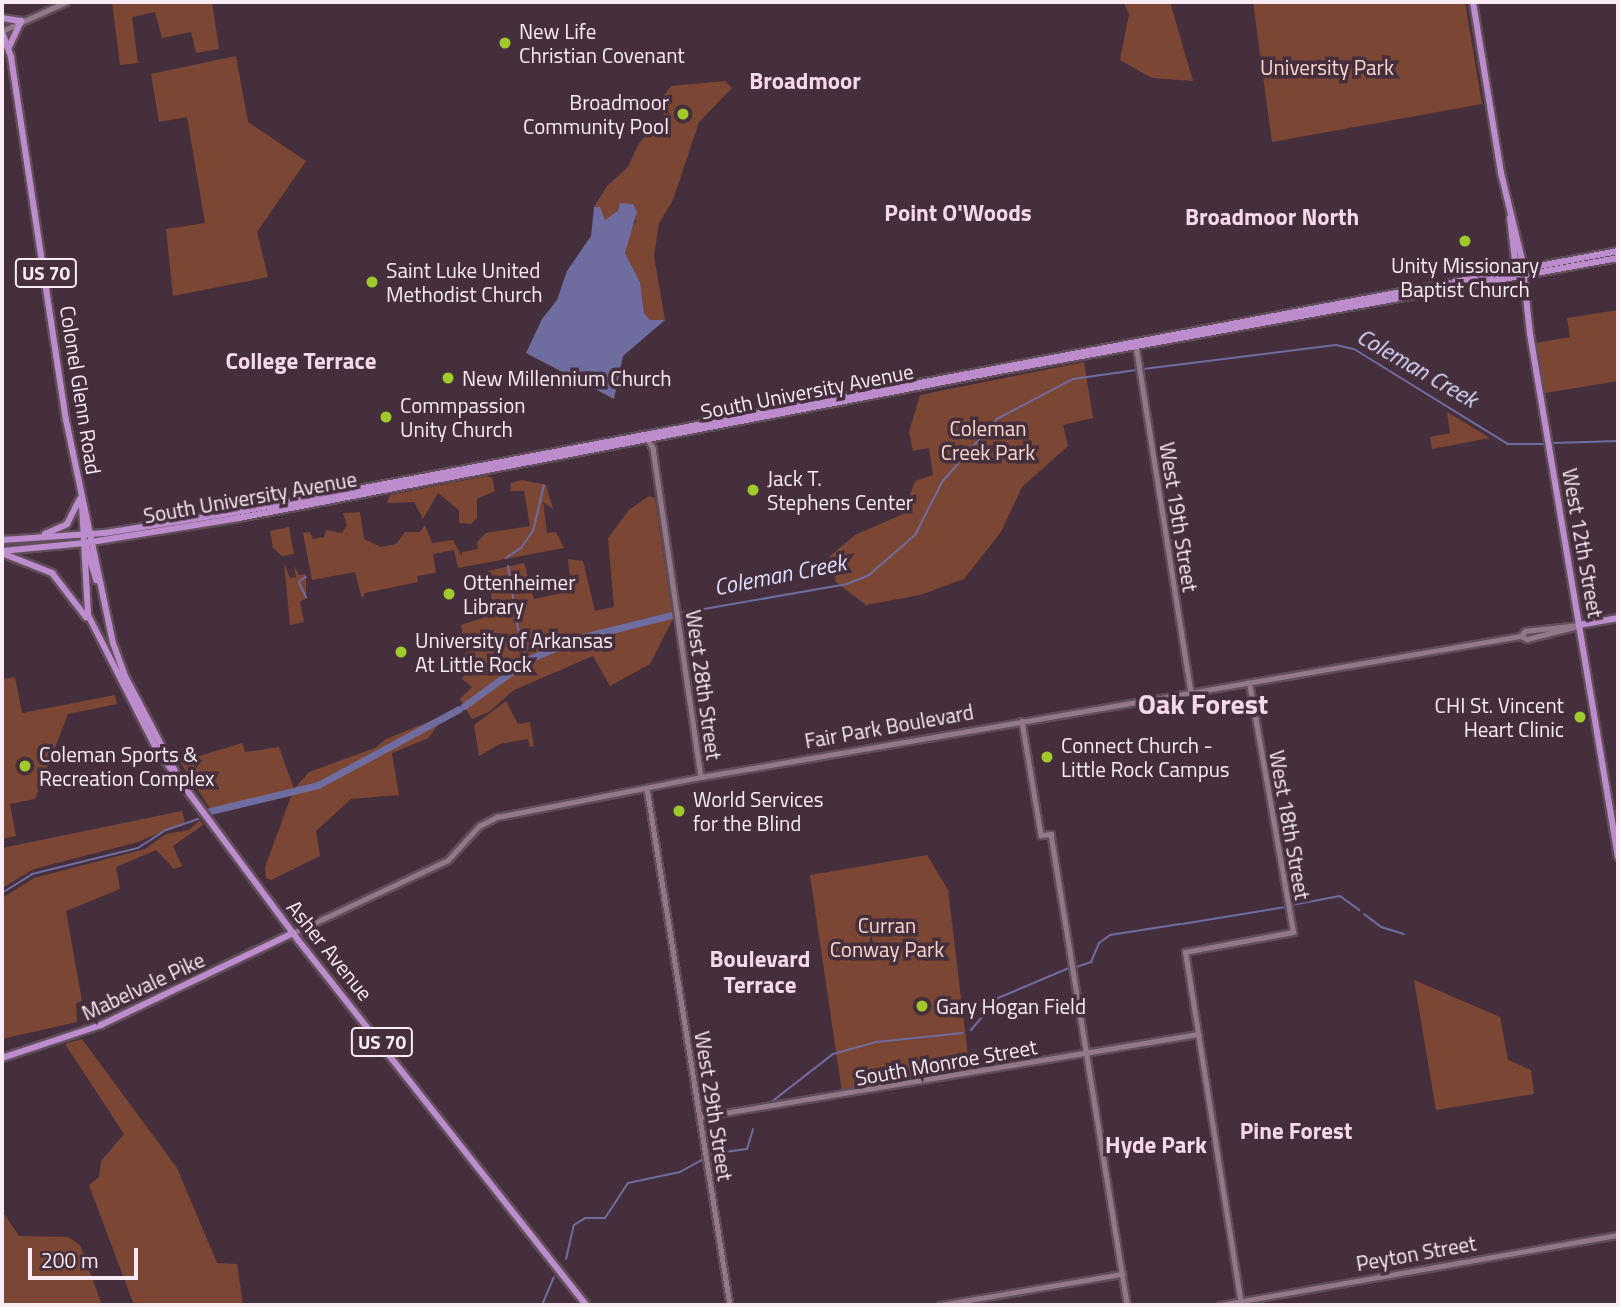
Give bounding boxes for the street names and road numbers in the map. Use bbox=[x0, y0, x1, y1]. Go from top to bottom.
road number: US 70 bbox=[14, 258, 78, 288]
street label: Colonel Glenn Road bbox=[55, 304, 107, 476]
street label: South University Avenue bbox=[698, 358, 916, 424]
street label: West 19th Street bbox=[1155, 440, 1203, 594]
street label: South University Avenue bbox=[141, 466, 359, 528]
street label: West 12th Street bbox=[1557, 466, 1609, 620]
street label: West 28th Street bbox=[681, 608, 727, 762]
street label: Fair Park Boulevard bbox=[803, 699, 975, 753]
street label: West 18th Street bbox=[1264, 748, 1316, 902]
street label: Asher Avenue bbox=[282, 895, 378, 1005]
street label: Mabelvale Pike bbox=[78, 947, 208, 1025]
road number: US 70 bbox=[350, 1026, 414, 1058]
street label: West 29th Street bbox=[690, 1029, 738, 1183]
street label: South Monroe Street bbox=[853, 1034, 1039, 1090]
street label: Peyton Street bbox=[1354, 1230, 1478, 1276]

